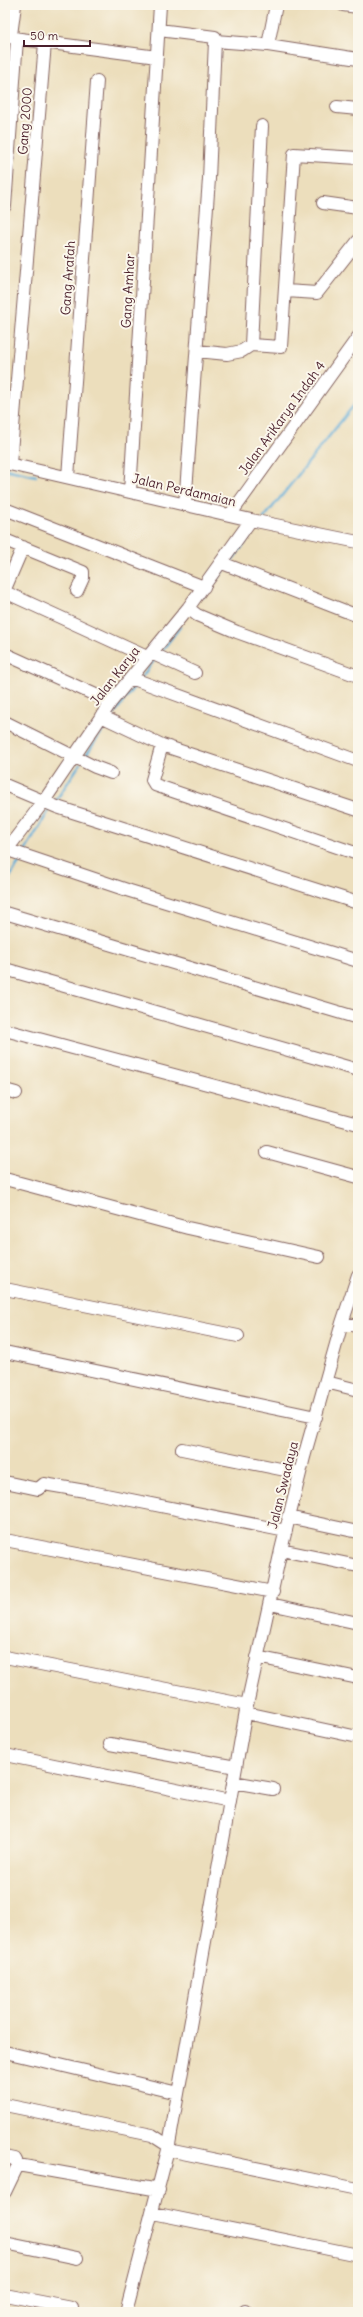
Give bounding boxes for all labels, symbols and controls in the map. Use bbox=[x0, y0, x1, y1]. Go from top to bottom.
scale bar bbox=[24, 22, 90, 48]
text: 50 m bbox=[30, 28, 59, 43]
street label: Gang 2000 bbox=[14, 87, 36, 155]
street label: Gang Arafah bbox=[57, 240, 79, 316]
street label: Gang Amhar bbox=[118, 253, 138, 329]
street label: Jalan AriKarya Indah 4 bbox=[235, 358, 329, 478]
street label: Jalan Perdamaian bbox=[130, 470, 238, 510]
street label: Jalan Karya bbox=[87, 643, 143, 709]
street label: Jalan Swadaya bbox=[264, 1440, 302, 1530]

